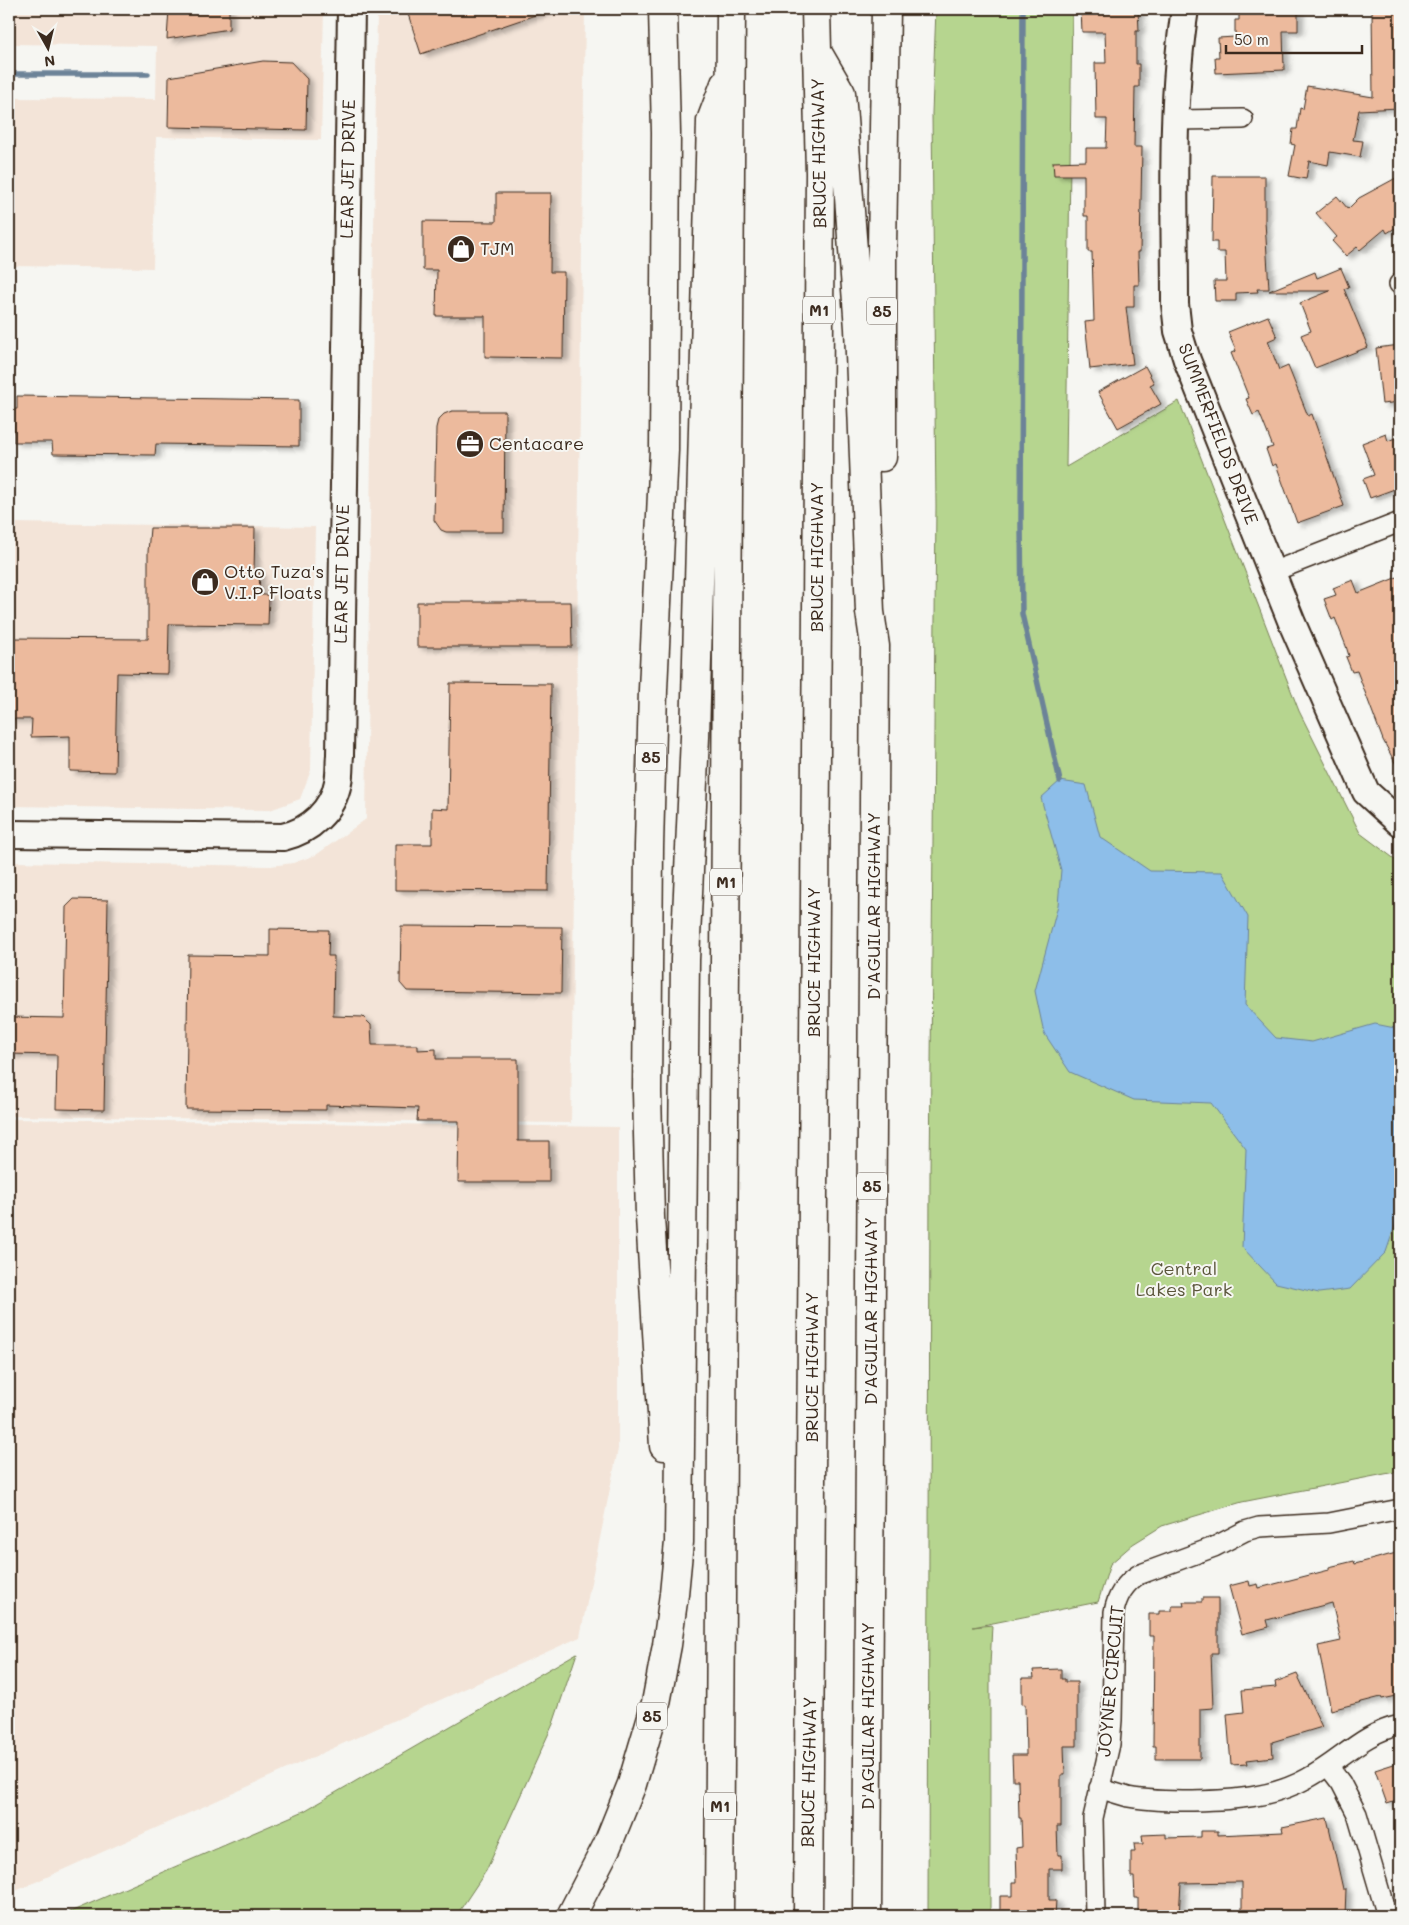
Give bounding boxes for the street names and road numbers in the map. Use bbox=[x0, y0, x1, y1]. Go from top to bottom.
street label: BRUCE HIGHWAY bbox=[805, 78, 831, 229]
street label: LEAR JET DRIVE bbox=[334, 99, 360, 239]
road number: M1 bbox=[803, 296, 835, 324]
road number: 85 bbox=[867, 298, 897, 324]
street label: SUMMERFIELDS DRIVE bbox=[1173, 340, 1265, 528]
street label: BRUCE HIGHWAY bbox=[804, 482, 828, 632]
street label: LEAR JET DRIVE bbox=[328, 504, 354, 644]
road number: 85 bbox=[636, 744, 666, 770]
street label: D'AGUILAR HIGHWAY bbox=[861, 812, 885, 1000]
road number: M1 bbox=[710, 869, 742, 896]
street label: BRUCE HIGHWAY bbox=[801, 887, 825, 1037]
road number: 85 bbox=[857, 1172, 887, 1200]
street label: D'AGUILAR HIGHWAY bbox=[858, 1217, 882, 1405]
street label: BRUCE HIGHWAY bbox=[799, 1292, 823, 1442]
street label: JOYNER CIRCUIT bbox=[1091, 1604, 1129, 1758]
street label: D'AGUILAR HIGHWAY bbox=[855, 1622, 879, 1810]
street label: BRUCE HIGHWAY bbox=[795, 1696, 821, 1847]
road number: 85 bbox=[637, 1702, 667, 1730]
road number: M1 bbox=[704, 1792, 736, 1820]

